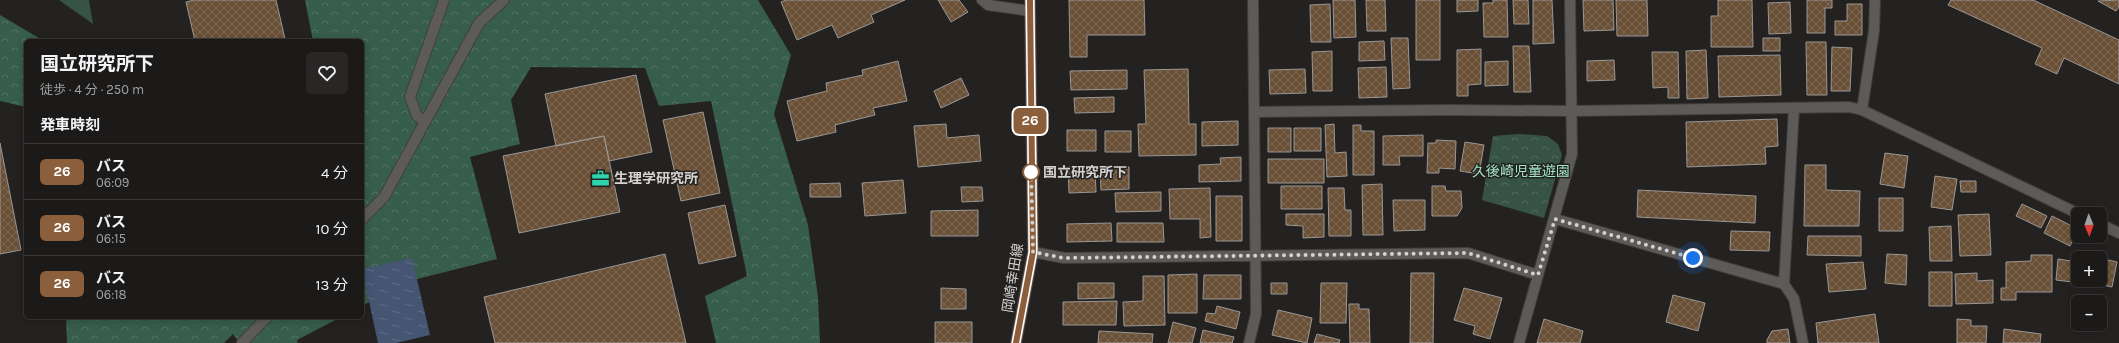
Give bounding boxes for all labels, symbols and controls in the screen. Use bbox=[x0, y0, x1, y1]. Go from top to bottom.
button: heart bbox=[306, 52, 348, 94]
text: 国立研究所下 bbox=[40, 53, 154, 75]
text: 徒歩 · 4 分 · 250 m bbox=[40, 82, 144, 97]
line badge: 26 bbox=[1012, 108, 1048, 134]
text: 26 bbox=[1022, 112, 1038, 129]
text: 発車時刻 bbox=[40, 116, 100, 134]
text: バス bbox=[96, 157, 126, 175]
text: 26 bbox=[54, 163, 70, 180]
marker: 国立研究所下 bbox=[1022, 163, 1040, 181]
park label: 久後崎児童遊園 bbox=[1472, 163, 1570, 180]
text: 4 分 bbox=[321, 164, 348, 182]
place label: 国立研究所下 bbox=[1043, 164, 1127, 181]
office icon: 生理学研究所 bbox=[591, 168, 611, 188]
place label: 生理学研究所 bbox=[614, 170, 698, 187]
text: 06:09 bbox=[96, 175, 129, 190]
north arrow bbox=[2071, 207, 2107, 243]
map controls bbox=[2071, 207, 2107, 331]
text: バス bbox=[96, 213, 126, 231]
text: 26 bbox=[54, 219, 70, 236]
text: 10 分 bbox=[316, 220, 348, 238]
text: 06:15 bbox=[96, 231, 126, 246]
street label: 岡崎幸田線 bbox=[999, 242, 1027, 314]
your location bbox=[1683, 248, 1703, 268]
button: + bbox=[2071, 251, 2107, 287]
text: バス bbox=[96, 269, 126, 287]
text: 26 bbox=[54, 275, 70, 292]
text: 13 分 bbox=[316, 276, 348, 294]
text: 06:18 bbox=[96, 287, 126, 302]
button: − bbox=[2071, 295, 2107, 331]

